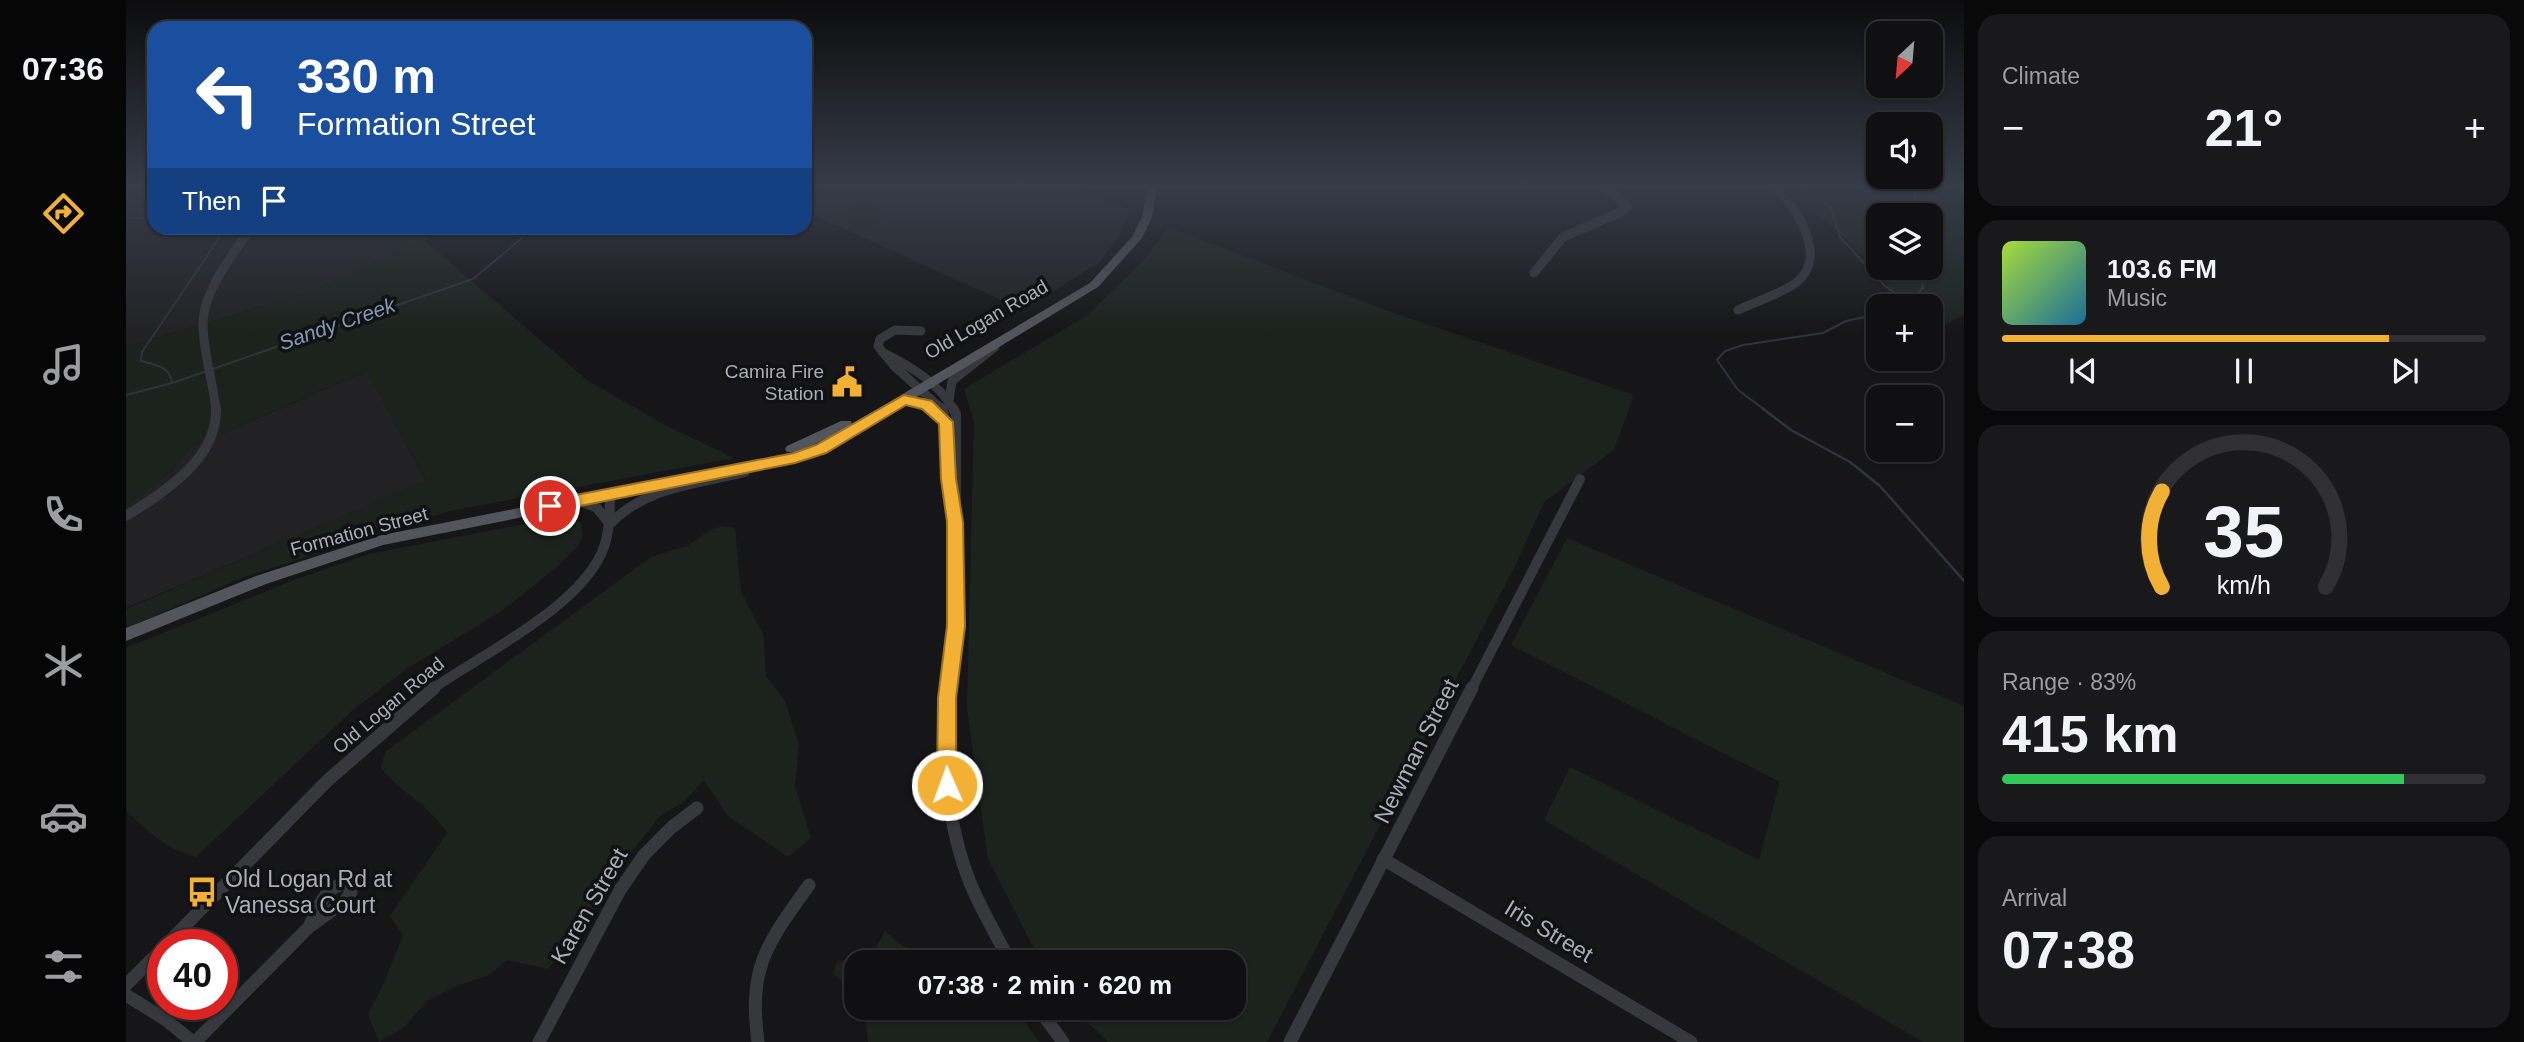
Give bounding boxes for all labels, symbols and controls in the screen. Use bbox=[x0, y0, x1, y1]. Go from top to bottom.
north arrow bbox=[1866, 21, 1942, 98]
map controls bbox=[1866, 21, 1943, 462]
icon: left bbox=[182, 49, 273, 140]
text: 330 m bbox=[297, 49, 436, 103]
text: 07:36 bbox=[22, 51, 104, 87]
text: Climate bbox=[2002, 63, 2080, 89]
text: 21° bbox=[2205, 99, 2283, 157]
text: Formation Street bbox=[297, 106, 535, 142]
text: − bbox=[2002, 107, 2024, 149]
text: + bbox=[2464, 107, 2486, 149]
button: sound bbox=[1866, 112, 1943, 189]
icon: arrive bbox=[255, 182, 293, 220]
text: Then bbox=[182, 186, 241, 216]
icon: directions bbox=[39, 189, 88, 238]
button: layers bbox=[1866, 203, 1943, 280]
text: 103.6 FM bbox=[2107, 254, 2217, 284]
street label: Old Logan Road bbox=[921, 276, 1051, 363]
text: Music bbox=[2107, 285, 2167, 311]
water label: Sandy Creek bbox=[276, 292, 399, 354]
button: + bbox=[1866, 294, 1943, 371]
icon: music bbox=[39, 340, 88, 389]
icon: previous bbox=[2064, 352, 2102, 390]
icon: pause bbox=[2225, 352, 2263, 390]
icon: next bbox=[2386, 352, 2424, 390]
place label: Camira Fire Station bbox=[725, 361, 824, 404]
public building icon: Camira Fire Station bbox=[830, 365, 864, 399]
button: − bbox=[1866, 385, 1943, 462]
pin bbox=[520, 476, 580, 536]
icon: arrive bbox=[531, 487, 569, 525]
icon: phone bbox=[39, 490, 88, 539]
text: 35 bbox=[2204, 491, 2284, 572]
street label: Formation Street bbox=[288, 503, 431, 560]
text: km/h bbox=[2217, 571, 2271, 599]
icon: climate bbox=[39, 641, 88, 690]
street label: Old Logan Road bbox=[329, 653, 448, 758]
text: Range · 83% bbox=[2002, 669, 2136, 695]
street label: Newman Street bbox=[1368, 674, 1464, 828]
text: 415 km bbox=[2002, 705, 2178, 763]
position arrow bbox=[910, 748, 984, 822]
icon: car bbox=[39, 792, 88, 841]
street label: Karen Street bbox=[545, 843, 633, 968]
place label: Old Logan Rd at Vanessa Court bbox=[225, 866, 393, 918]
bus stop icon: Old Logan Rd at Vanessa Court bbox=[185, 875, 219, 909]
text: Arrival bbox=[2002, 885, 2067, 911]
street label: Iris Street bbox=[1500, 895, 1598, 968]
text: 07:38 bbox=[2002, 921, 2135, 979]
speed limit sign: 40 bbox=[147, 929, 238, 1020]
icon: filters bbox=[39, 942, 88, 991]
text: 07:38 · 2 min · 620 m bbox=[918, 970, 1172, 1000]

